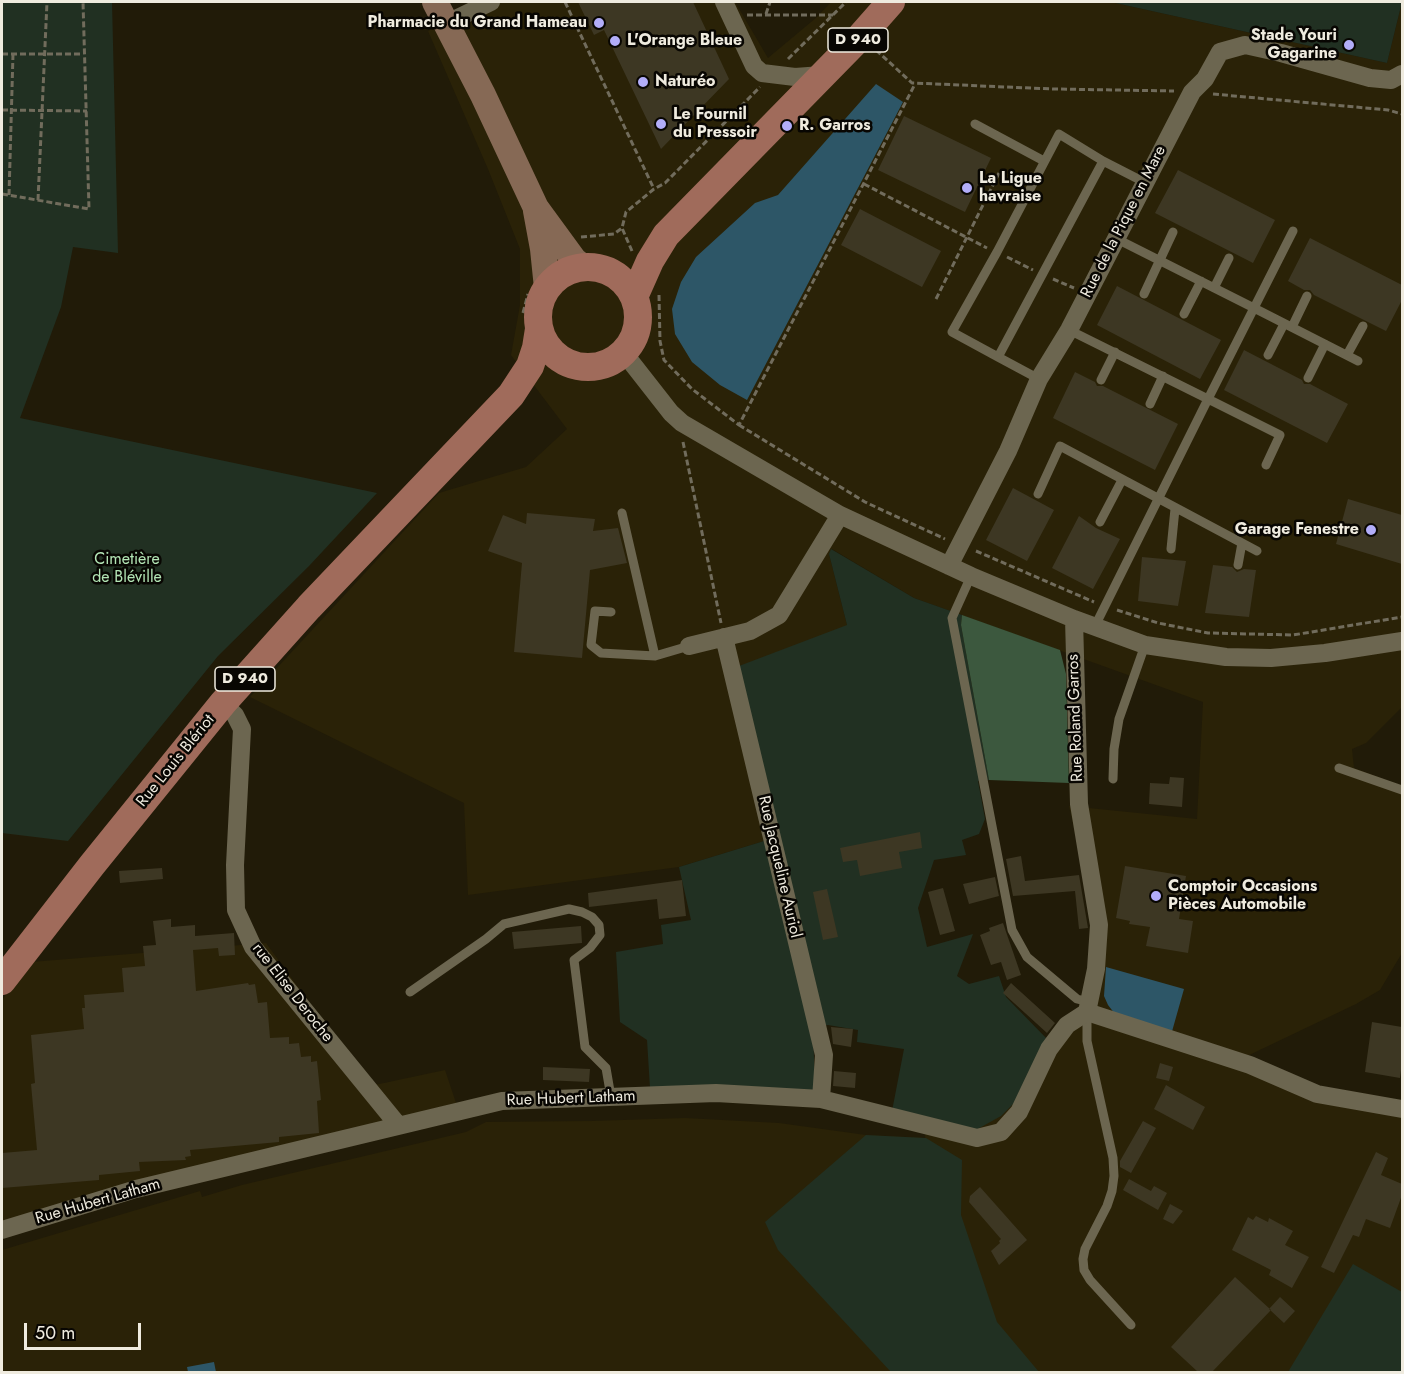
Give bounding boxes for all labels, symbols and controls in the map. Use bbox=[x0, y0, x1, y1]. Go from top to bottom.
place label: Pharmacie du Grand Hameau bbox=[367, 13, 587, 33]
marker: Pharmacie du Grand Hameau bbox=[592, 16, 606, 30]
place label: Stade Youri Gagarine bbox=[1251, 26, 1337, 64]
road number: D 940 bbox=[828, 28, 888, 52]
place label: L'Orange Bleue bbox=[627, 31, 742, 51]
marker: L'Orange Bleue bbox=[608, 34, 622, 48]
marker: Stade Youri Gagarine bbox=[1342, 38, 1356, 52]
place label: Naturéo bbox=[655, 72, 716, 92]
marker: Naturéo bbox=[636, 75, 650, 89]
place label: Le Fournil du Pressoir bbox=[673, 105, 757, 143]
place label: R. Garros bbox=[799, 116, 871, 136]
marker: Le Fournil du Pressoir bbox=[654, 117, 668, 131]
marker: R. Garros bbox=[780, 119, 794, 133]
street label: Rue de la Pique en Mare bbox=[1077, 143, 1171, 301]
place label: La Ligue havraise bbox=[979, 169, 1042, 207]
marker: La Ligue havraise bbox=[960, 181, 974, 195]
place label: Garage Fenestre bbox=[1235, 520, 1359, 540]
marker: Garage Fenestre bbox=[1364, 523, 1378, 537]
park label: Cimetière de Bléville bbox=[92, 550, 162, 588]
street label: Rue Roland Garros bbox=[1064, 654, 1088, 782]
road number: D 940 bbox=[215, 667, 275, 691]
street label: Rue Louis Blériot bbox=[133, 711, 219, 811]
street label: Rue Jacqueline Auriol bbox=[753, 794, 805, 940]
place label: Comptoir Occasions Pièces Automobile bbox=[1168, 877, 1317, 915]
marker: Comptoir Occasions Pièces Automobile bbox=[1149, 889, 1163, 903]
street label: rue Elise Deroche bbox=[247, 940, 337, 1046]
street label: Rue Hubert Latham bbox=[506, 1087, 636, 1111]
street label: Rue Hubert Latham bbox=[33, 1175, 163, 1229]
scale bar bbox=[27, 1311, 144, 1349]
text: 50 m bbox=[35, 1320, 75, 1346]

